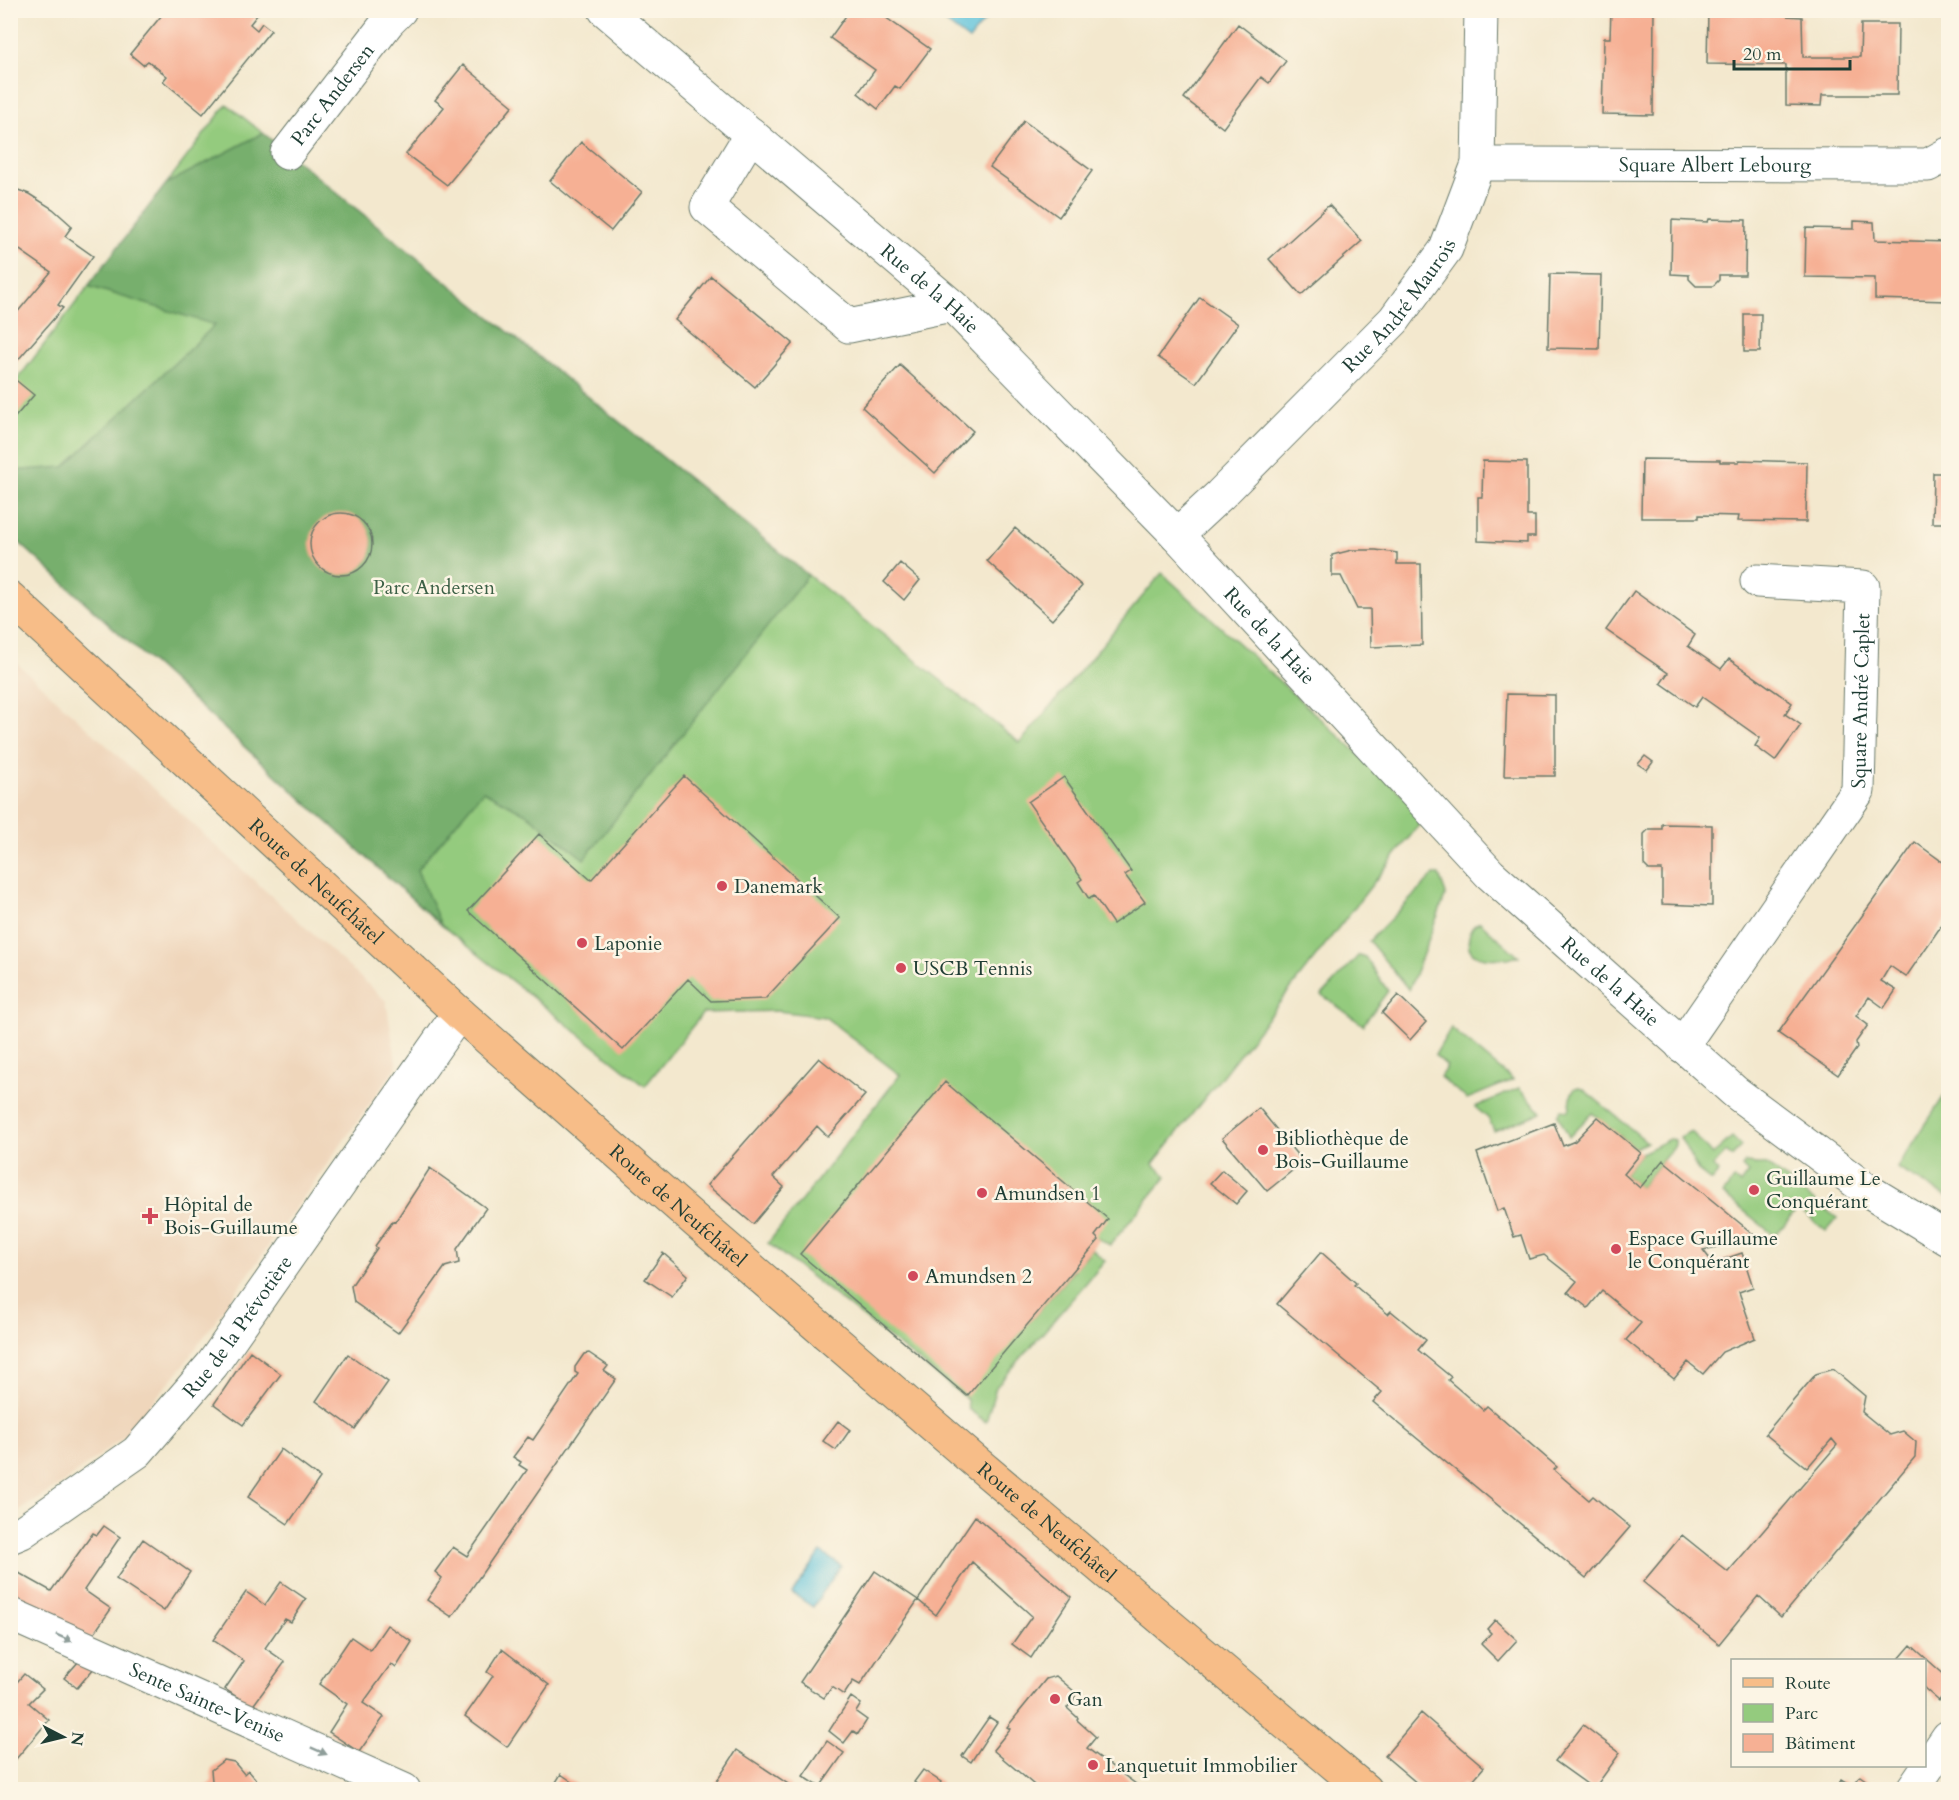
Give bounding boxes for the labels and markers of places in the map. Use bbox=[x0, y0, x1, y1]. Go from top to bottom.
place label: Danemark bbox=[734, 873, 823, 900]
marker: Danemark bbox=[715, 879, 729, 893]
place label: Laponie bbox=[594, 930, 662, 957]
marker: Laponie bbox=[575, 936, 589, 950]
place label: USCB Tennis bbox=[913, 955, 1032, 982]
marker: USCB Tennis bbox=[894, 961, 908, 975]
place label: Bibliothèque de Bois-Guillaume bbox=[1275, 1125, 1409, 1175]
marker: Bibliothèque de Bois-Guillaume bbox=[1256, 1143, 1270, 1157]
place label: Guillaume Le Conquérant bbox=[1766, 1165, 1881, 1215]
place label: Amundsen 1 bbox=[994, 1180, 1101, 1207]
marker: Guillaume Le Conquérant bbox=[1747, 1183, 1761, 1197]
marker: Amundsen 1 bbox=[975, 1186, 989, 1200]
place label: Hôpital de Bois-Guillaume bbox=[164, 1191, 298, 1241]
marker: Hôpital de Bois-Guillaume bbox=[141, 1207, 159, 1225]
place label: Espace Guillaume le Conquérant bbox=[1628, 1225, 1778, 1275]
marker: Espace Guillaume le Conquérant bbox=[1609, 1242, 1623, 1256]
place label: Amundsen 2 bbox=[925, 1263, 1032, 1290]
marker: Amundsen 2 bbox=[906, 1269, 920, 1283]
place label: Gan bbox=[1067, 1686, 1103, 1713]
marker: Gan bbox=[1048, 1692, 1062, 1706]
place label: Lanquetuit Immobilier bbox=[1105, 1752, 1298, 1779]
marker: Lanquetuit Immobilier bbox=[1086, 1758, 1100, 1772]

